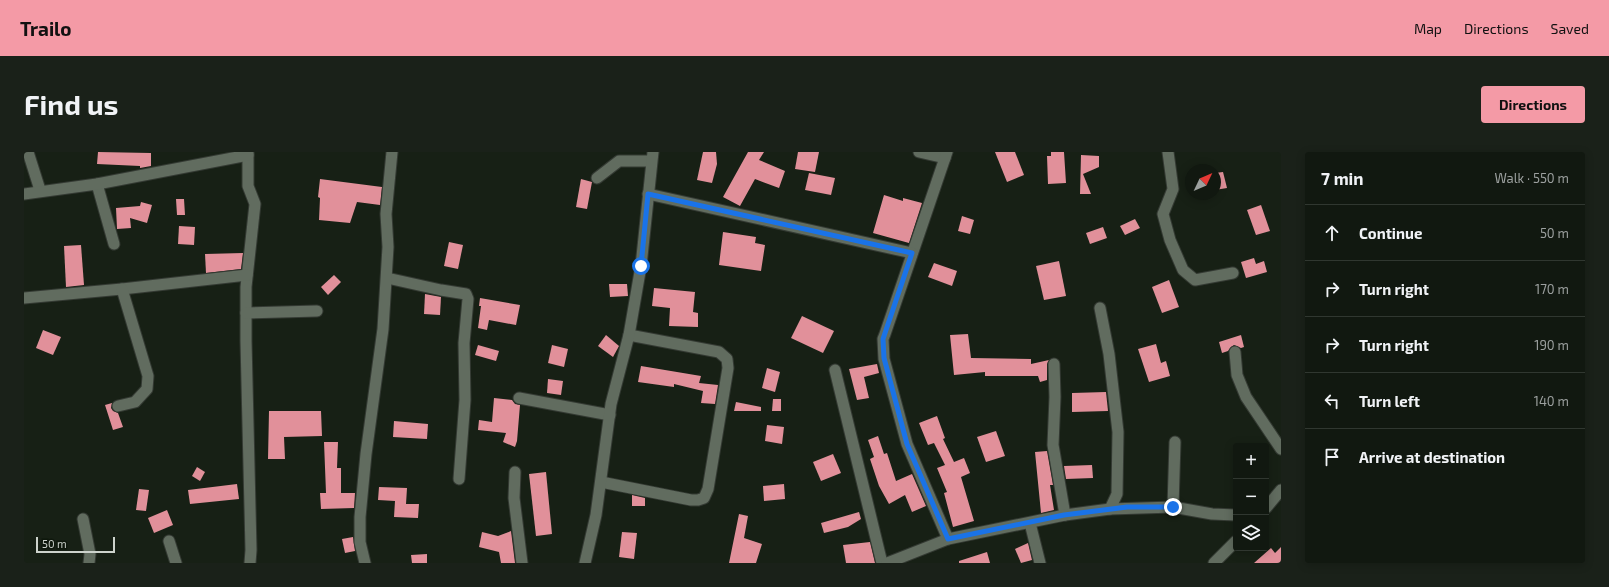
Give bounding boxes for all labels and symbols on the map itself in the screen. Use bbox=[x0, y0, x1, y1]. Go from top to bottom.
north arrow bbox=[1185, 164, 1221, 200]
route start bbox=[632, 257, 650, 275]
route end bbox=[1164, 498, 1182, 516]
scale bar bbox=[36, 535, 115, 554]

